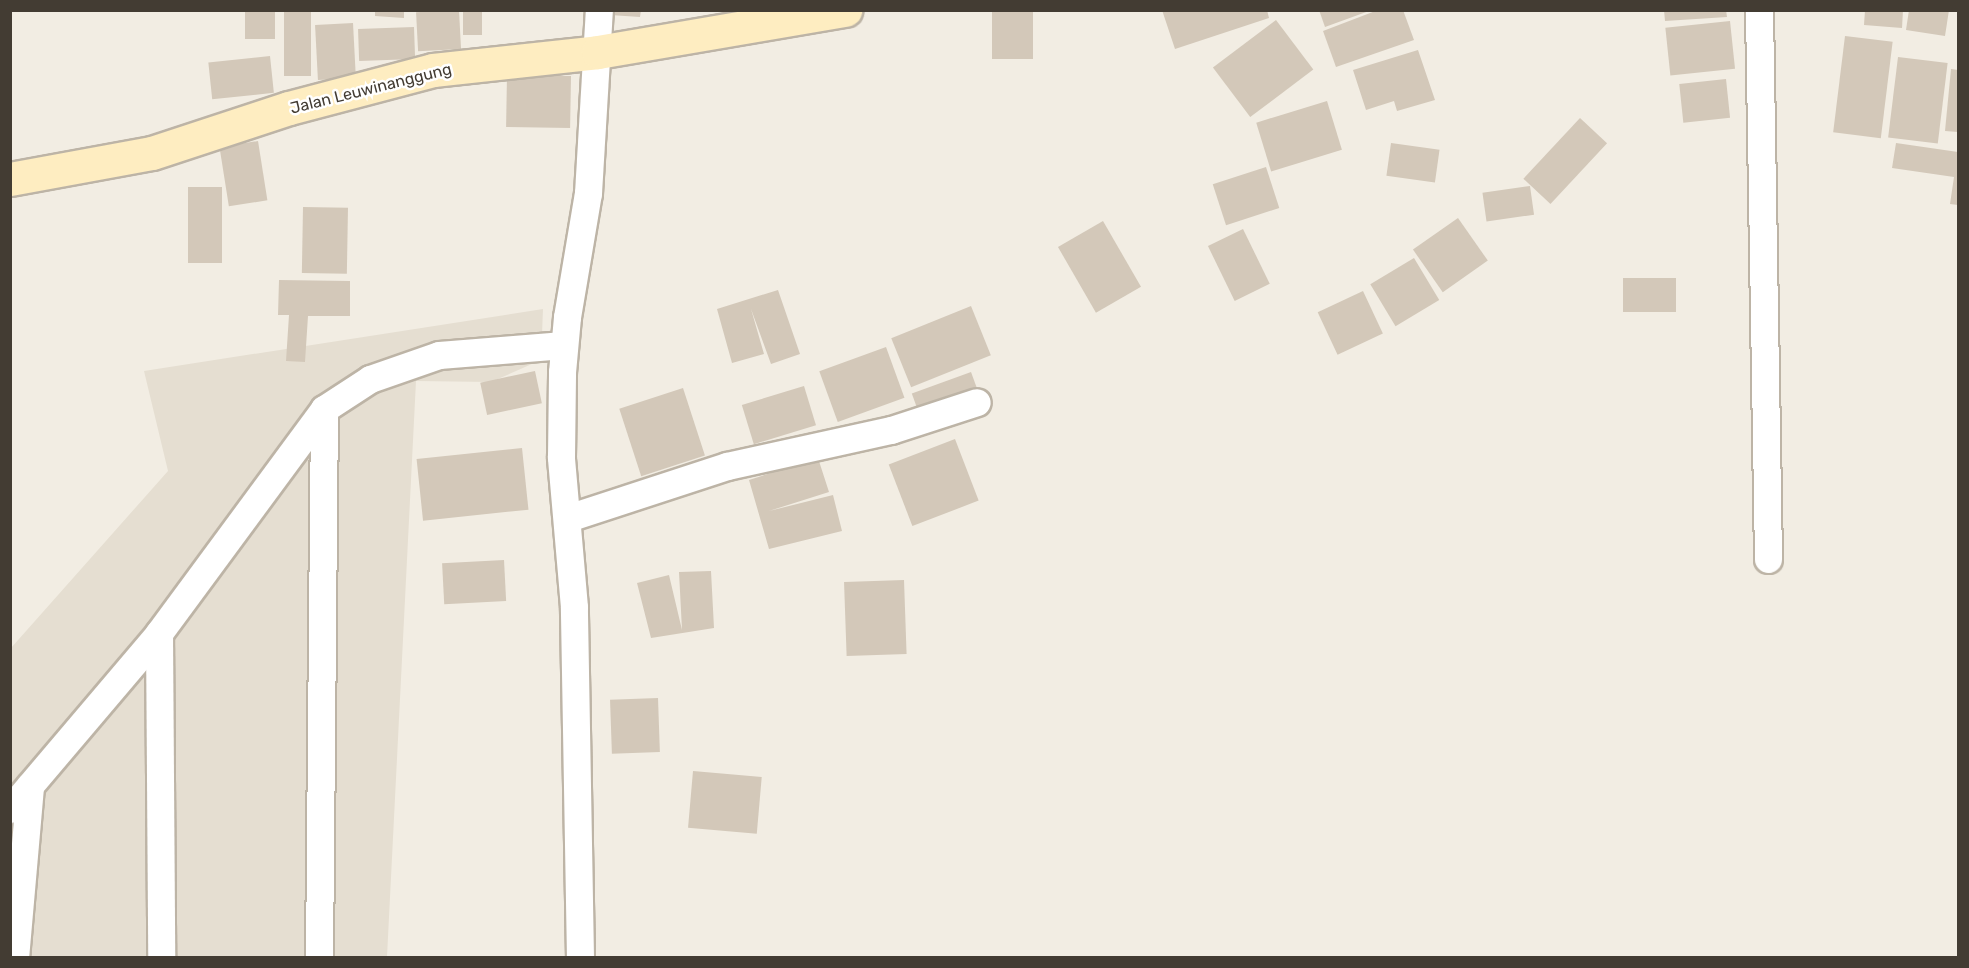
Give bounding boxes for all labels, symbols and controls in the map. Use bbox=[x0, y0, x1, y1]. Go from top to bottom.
street label: Jalan Leuwinanggung bbox=[288, 60, 454, 118]

